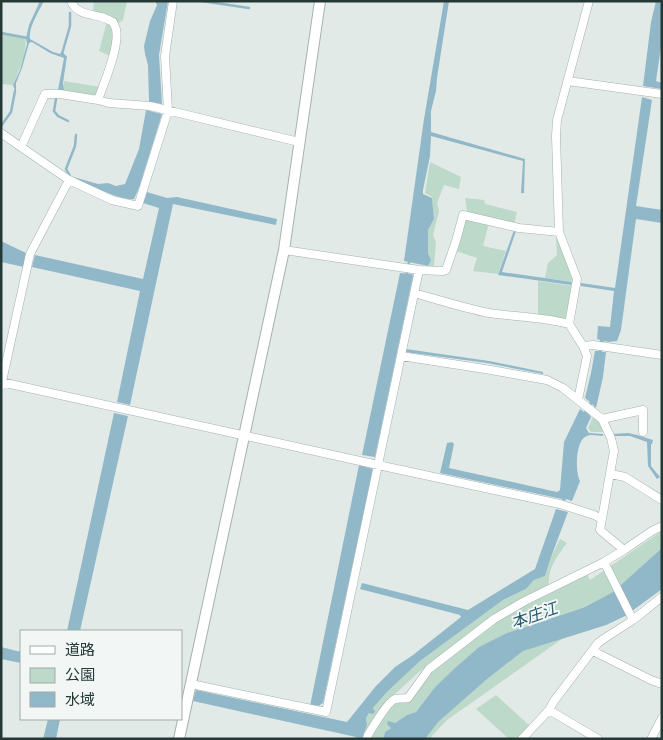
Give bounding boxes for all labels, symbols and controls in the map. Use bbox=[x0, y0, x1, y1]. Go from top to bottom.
water label: 本庄江 bbox=[508, 598, 562, 632]
legend bbox=[20, 630, 182, 720]
text: 道路 bbox=[65, 641, 95, 659]
text: 公園 bbox=[65, 666, 95, 684]
text: 水域 bbox=[65, 691, 95, 709]

